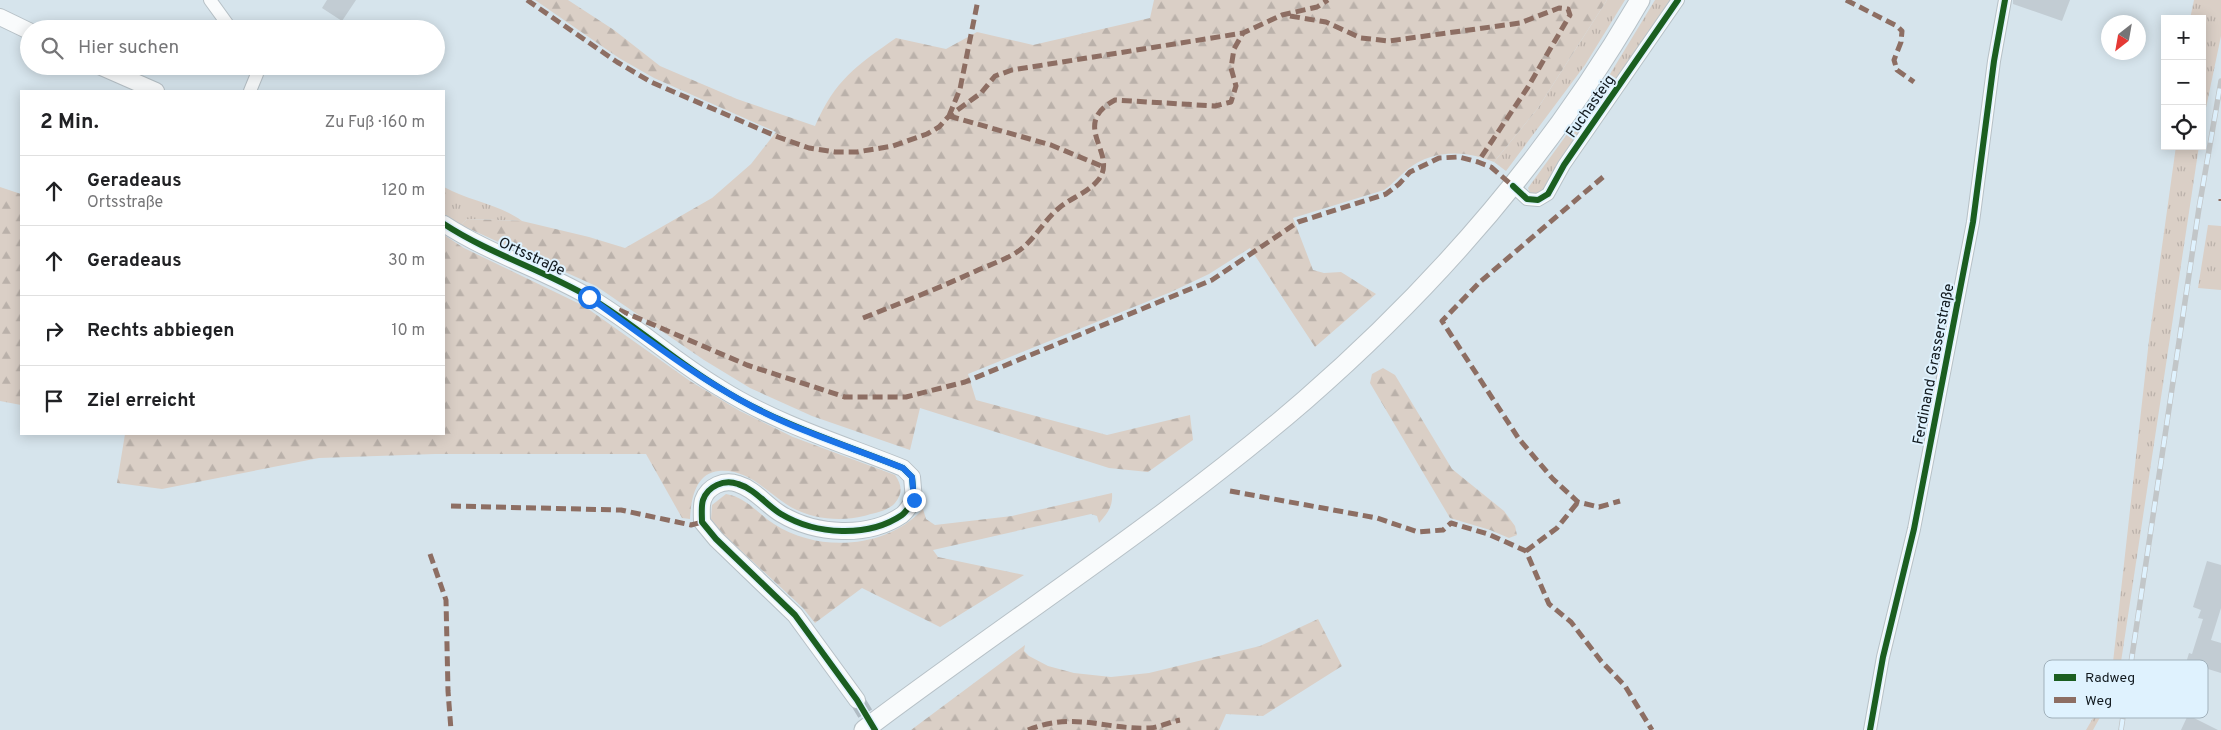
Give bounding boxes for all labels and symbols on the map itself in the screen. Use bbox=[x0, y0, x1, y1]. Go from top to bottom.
north arrow bbox=[2101, 15, 2146, 60]
street label: Fuchasteig bbox=[1563, 72, 1620, 142]
street label: Ortsstraße bbox=[495, 234, 568, 281]
street label: Ferdinand Grasserstraße bbox=[1910, 282, 1959, 446]
route start bbox=[578, 286, 601, 309]
route end bbox=[903, 489, 926, 512]
legend bbox=[2044, 660, 2208, 718]
text: Radweg bbox=[2085, 670, 2135, 687]
text: Weg bbox=[2085, 693, 2112, 710]

